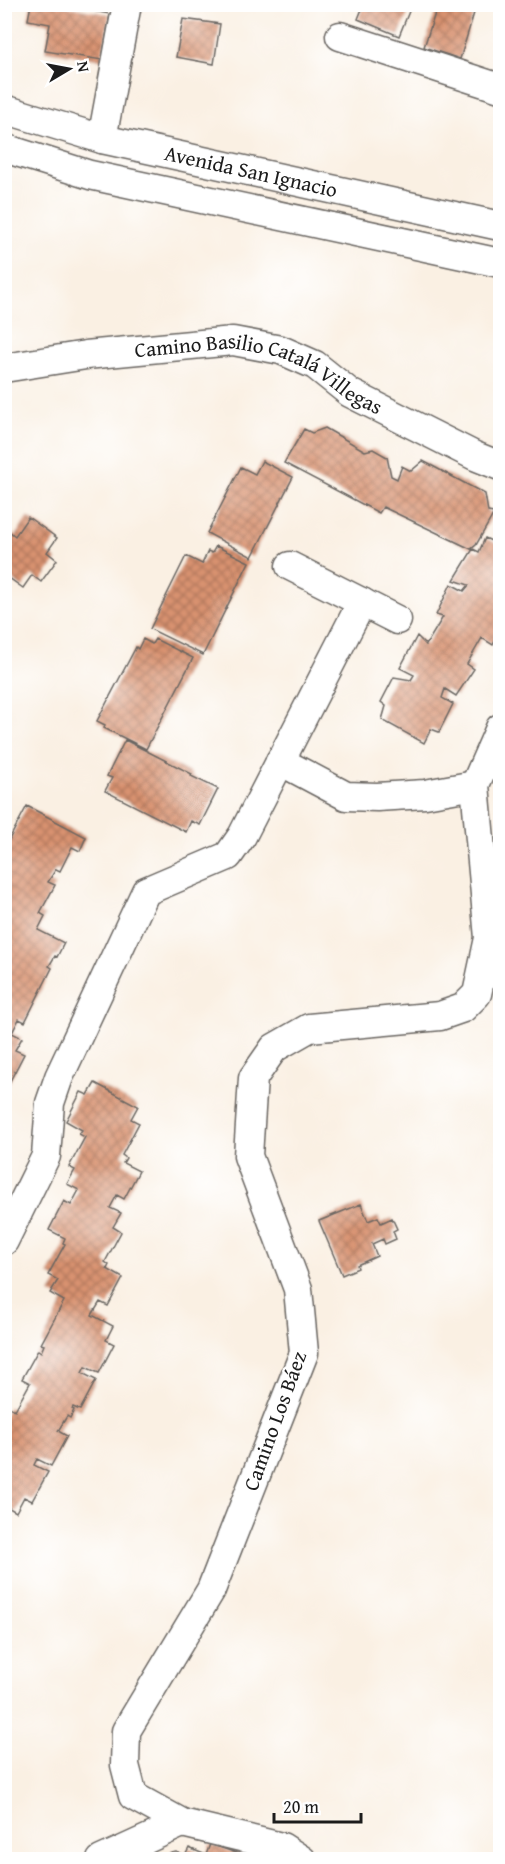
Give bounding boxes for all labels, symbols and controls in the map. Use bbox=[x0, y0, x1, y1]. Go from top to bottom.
north arrow bbox=[39, 39, 99, 99]
text: N bbox=[71, 59, 97, 74]
street label: Avenida San Ignacio bbox=[162, 137, 341, 205]
street label: Camino Basilio Catalá Villegas bbox=[133, 325, 388, 422]
street label: Camino Los Báez bbox=[235, 1347, 314, 1495]
scale bar bbox=[274, 1786, 361, 1824]
text: 20 m bbox=[283, 1793, 319, 1820]

